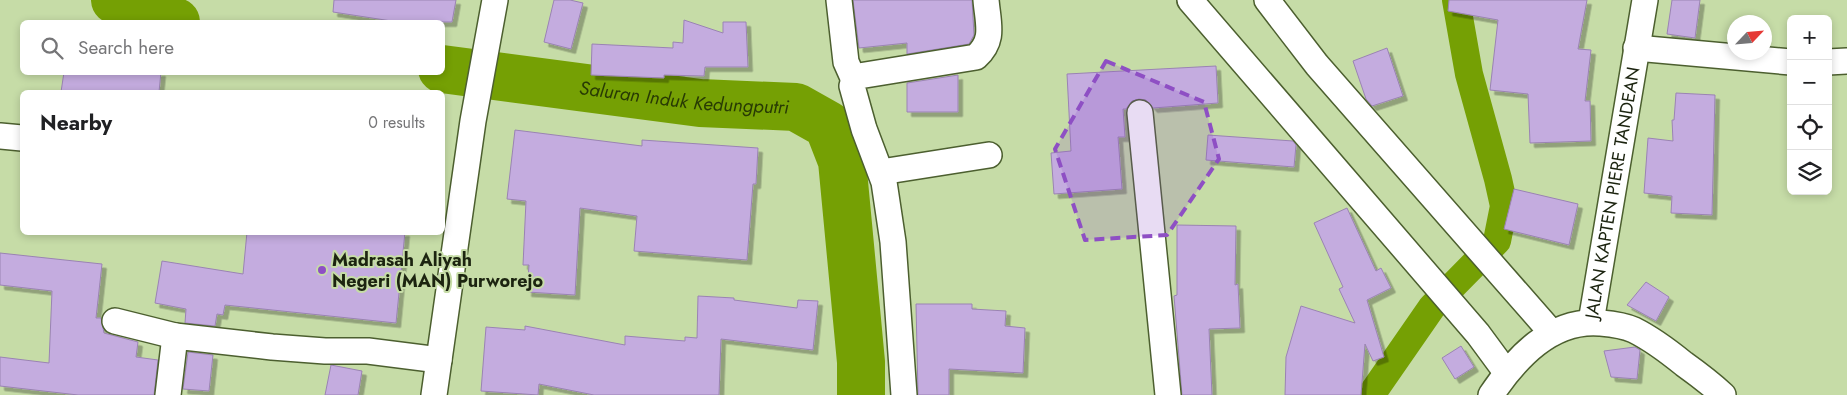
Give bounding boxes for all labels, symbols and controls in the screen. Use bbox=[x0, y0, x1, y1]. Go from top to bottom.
north arrow bbox=[1727, 15, 1772, 60]
map controls bbox=[1787, 15, 1832, 195]
button: + bbox=[1787, 15, 1832, 60]
search box bbox=[20, 20, 445, 75]
icon: search bbox=[38, 34, 66, 62]
text: Search here bbox=[78, 34, 174, 61]
button: − bbox=[1787, 60, 1832, 105]
street label: JALAN KAPTEN PIERE TANDEAN bbox=[1578, 65, 1647, 323]
water label: Saluran Induk Kedungputri bbox=[578, 74, 791, 120]
button: locate bbox=[1787, 105, 1832, 150]
text: Nearby bbox=[40, 108, 112, 138]
text: 0 results bbox=[368, 111, 425, 134]
button: layers bbox=[1787, 150, 1832, 195]
place label: Madrasah Aliyah Negeri (MAN) Purworejo bbox=[332, 247, 543, 294]
marker: Madrasah Aliyah Negeri (MAN) Purworejo bbox=[316, 264, 328, 276]

